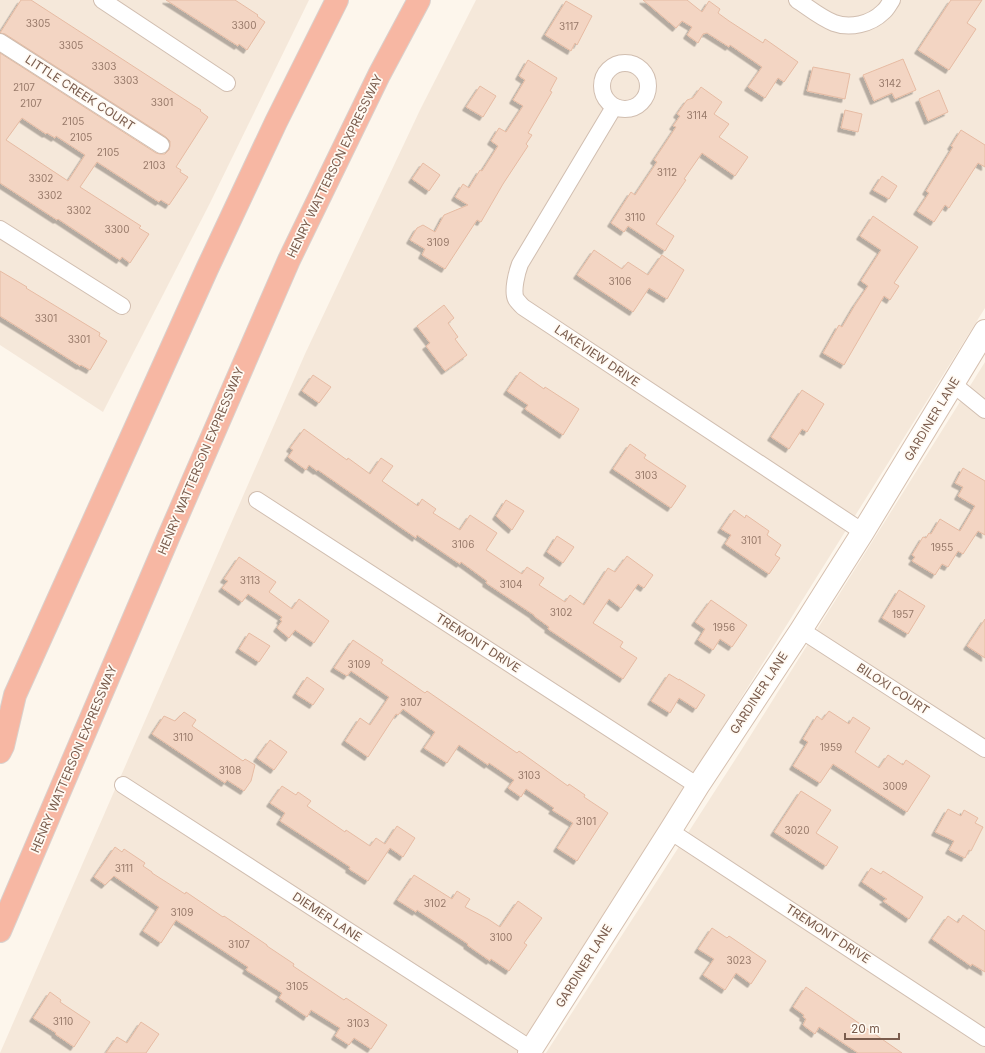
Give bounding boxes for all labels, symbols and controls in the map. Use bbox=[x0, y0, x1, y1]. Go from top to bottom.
house number: 3305 bbox=[26, 17, 50, 29]
house number: 3300 bbox=[232, 19, 256, 31]
house number: 3117 bbox=[559, 20, 579, 32]
house number: 3305 bbox=[59, 39, 83, 51]
street label: LITTLE CREEK COURT bbox=[23, 52, 138, 134]
house number: 3303 bbox=[92, 60, 116, 72]
street label: HENRY WATTERSON EXPRESSWAY bbox=[283, 72, 386, 260]
house number: 3303 bbox=[114, 74, 138, 86]
house number: 3142 bbox=[879, 77, 901, 89]
house number: 2107 bbox=[13, 81, 35, 93]
house number: 3301 bbox=[151, 96, 173, 108]
house number: 2107 bbox=[20, 97, 42, 109]
house number: 3114 bbox=[687, 109, 707, 121]
house number: 2105 bbox=[62, 115, 84, 127]
house number: 2105 bbox=[70, 131, 92, 143]
house number: 2105 bbox=[97, 146, 119, 158]
house number: 2103 bbox=[143, 159, 165, 171]
house number: 3112 bbox=[657, 166, 677, 178]
house number: 3302 bbox=[29, 172, 53, 184]
house number: 3302 bbox=[38, 189, 62, 201]
house number: 3302 bbox=[67, 204, 91, 216]
house number: 3110 bbox=[625, 211, 645, 223]
house number: 3300 bbox=[105, 223, 129, 235]
house number: 3109 bbox=[427, 236, 449, 248]
house number: 3106 bbox=[609, 275, 631, 287]
house number: 3301 bbox=[35, 312, 57, 324]
street label: LAKEVIEW DRIVE bbox=[552, 322, 643, 390]
house number: 3301 bbox=[68, 333, 90, 345]
street label: HENRY WATTERSON EXPRESSWAY bbox=[154, 365, 247, 557]
street label: GARDINER LANE bbox=[901, 374, 963, 463]
house number: 3103 bbox=[635, 469, 657, 481]
house number: 3101 bbox=[741, 534, 761, 546]
house number: 3106 bbox=[452, 538, 474, 550]
house number: 1955 bbox=[931, 541, 953, 553]
house number: 3113 bbox=[240, 574, 260, 586]
house number: 3104 bbox=[499, 578, 523, 590]
house number: 3102 bbox=[550, 606, 572, 618]
house number: 1957 bbox=[892, 608, 914, 620]
street label: TREMONT DRIVE bbox=[433, 610, 523, 676]
house number: 1956 bbox=[713, 621, 735, 633]
street label: GARDINER LANE bbox=[726, 649, 791, 737]
house number: 3109 bbox=[348, 658, 370, 670]
street label: BILOXI COURT bbox=[854, 660, 933, 718]
street label: HENRY WATTERSON EXPRESSWAY bbox=[27, 663, 120, 855]
house number: 3107 bbox=[400, 696, 422, 708]
house number: 3110 bbox=[173, 731, 193, 743]
house number: 1959 bbox=[820, 741, 842, 753]
house number: 3108 bbox=[219, 764, 241, 776]
house number: 3103 bbox=[518, 769, 540, 781]
house number: 3009 bbox=[883, 780, 908, 792]
house number: 3101 bbox=[576, 815, 596, 827]
house number: 3020 bbox=[785, 824, 809, 836]
house number: 3111 bbox=[115, 862, 133, 874]
street label: DIEMER LANE bbox=[290, 889, 365, 945]
house number: 3102 bbox=[424, 897, 446, 909]
street label: TREMONT DRIVE bbox=[783, 901, 873, 967]
house number: 3109 bbox=[171, 906, 193, 918]
street label: GARDINER LANE bbox=[552, 921, 615, 1010]
house number: 3100 bbox=[490, 931, 512, 943]
house number: 3107 bbox=[228, 938, 250, 950]
house number: 3023 bbox=[727, 954, 751, 966]
house number: 3105 bbox=[286, 980, 308, 992]
house number: 3110 bbox=[53, 1015, 73, 1027]
scale bar bbox=[845, 1015, 899, 1041]
house number: 3103 bbox=[347, 1017, 369, 1029]
text: 20 m bbox=[851, 1021, 880, 1036]

